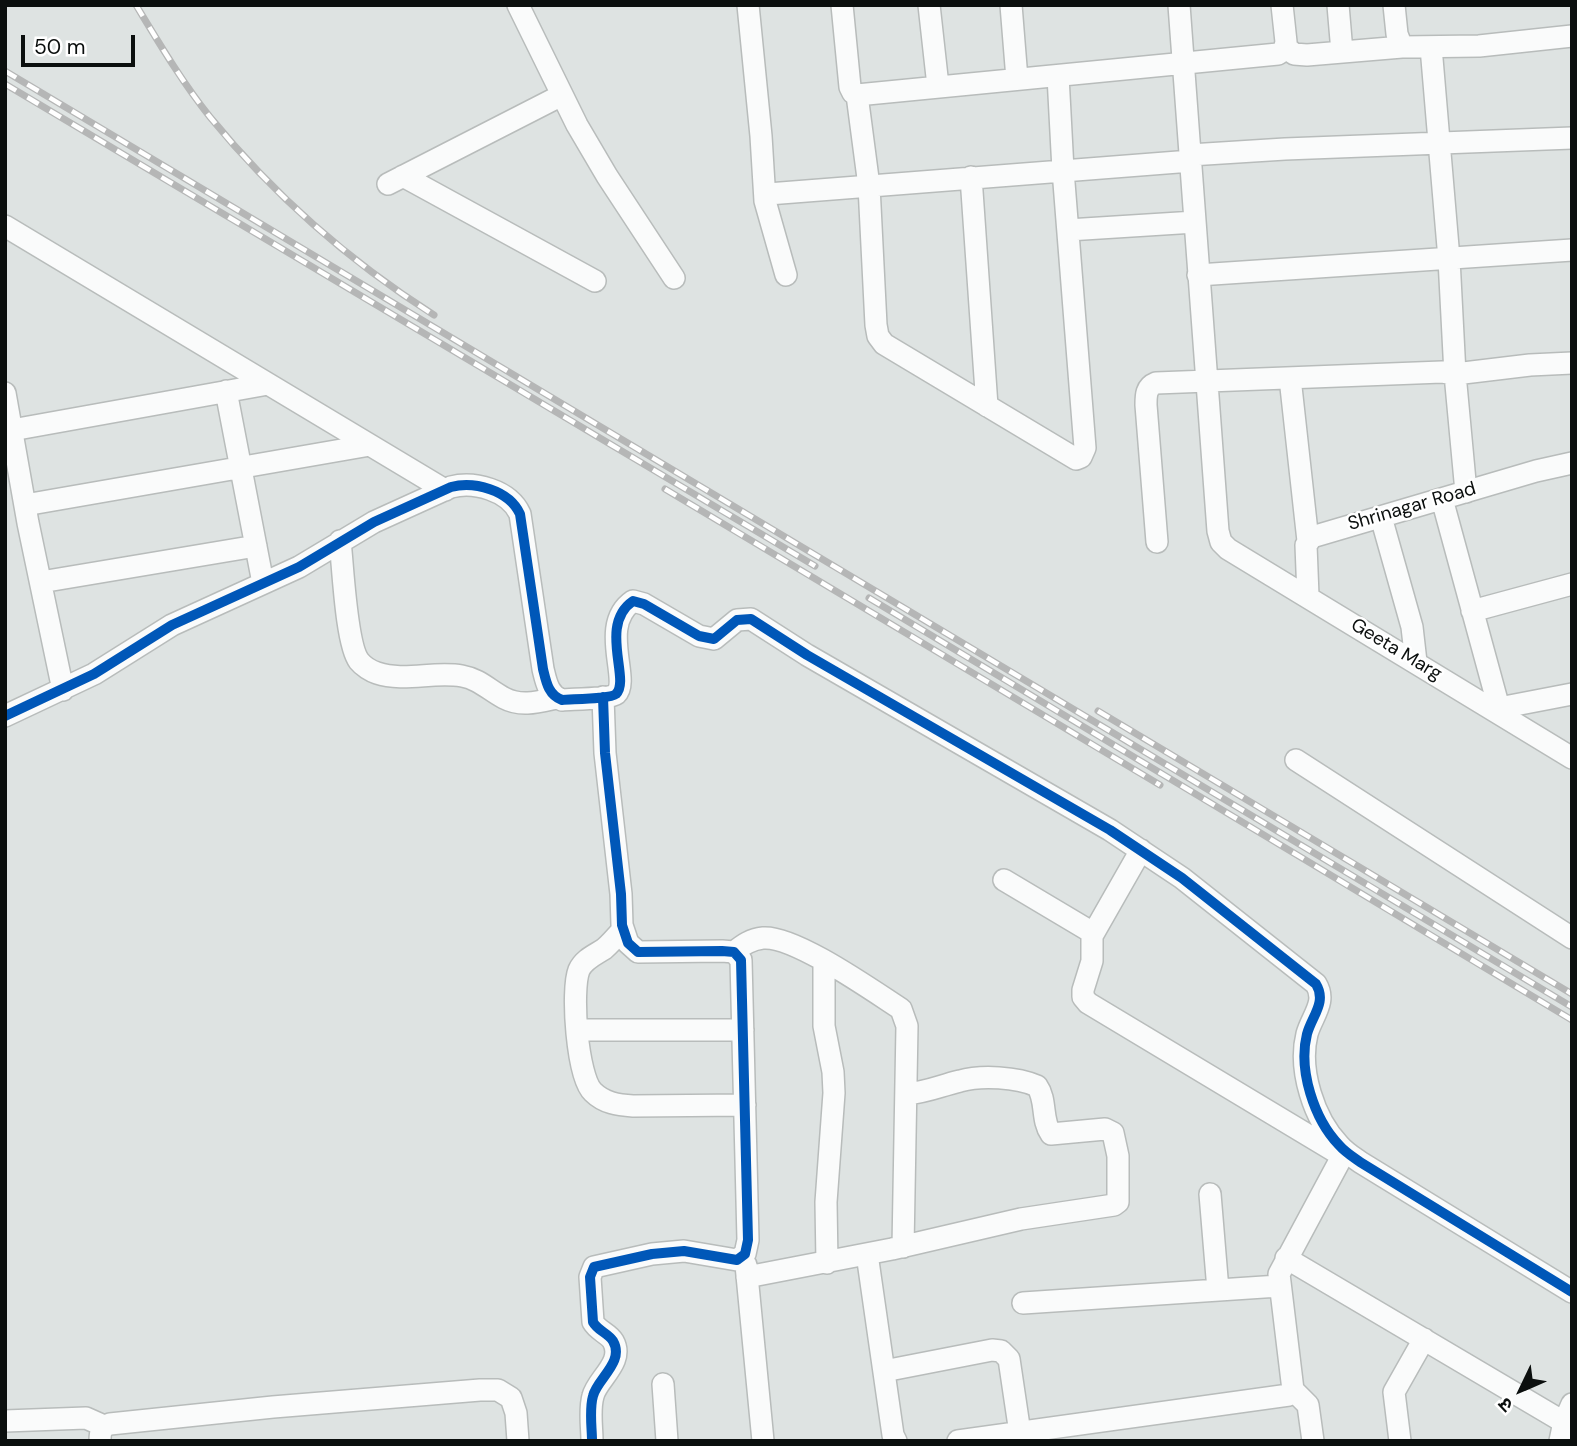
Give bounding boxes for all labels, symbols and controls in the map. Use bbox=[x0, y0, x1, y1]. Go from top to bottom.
scale bar bbox=[24, 21, 138, 65]
text: 50 m bbox=[34, 33, 85, 61]
street label: Shrinagar Road bbox=[1345, 478, 1479, 536]
street label: Geeta Marg bbox=[1346, 614, 1446, 686]
north arrow bbox=[1486, 1355, 1556, 1425]
text: उ bbox=[1493, 1392, 1518, 1418]

